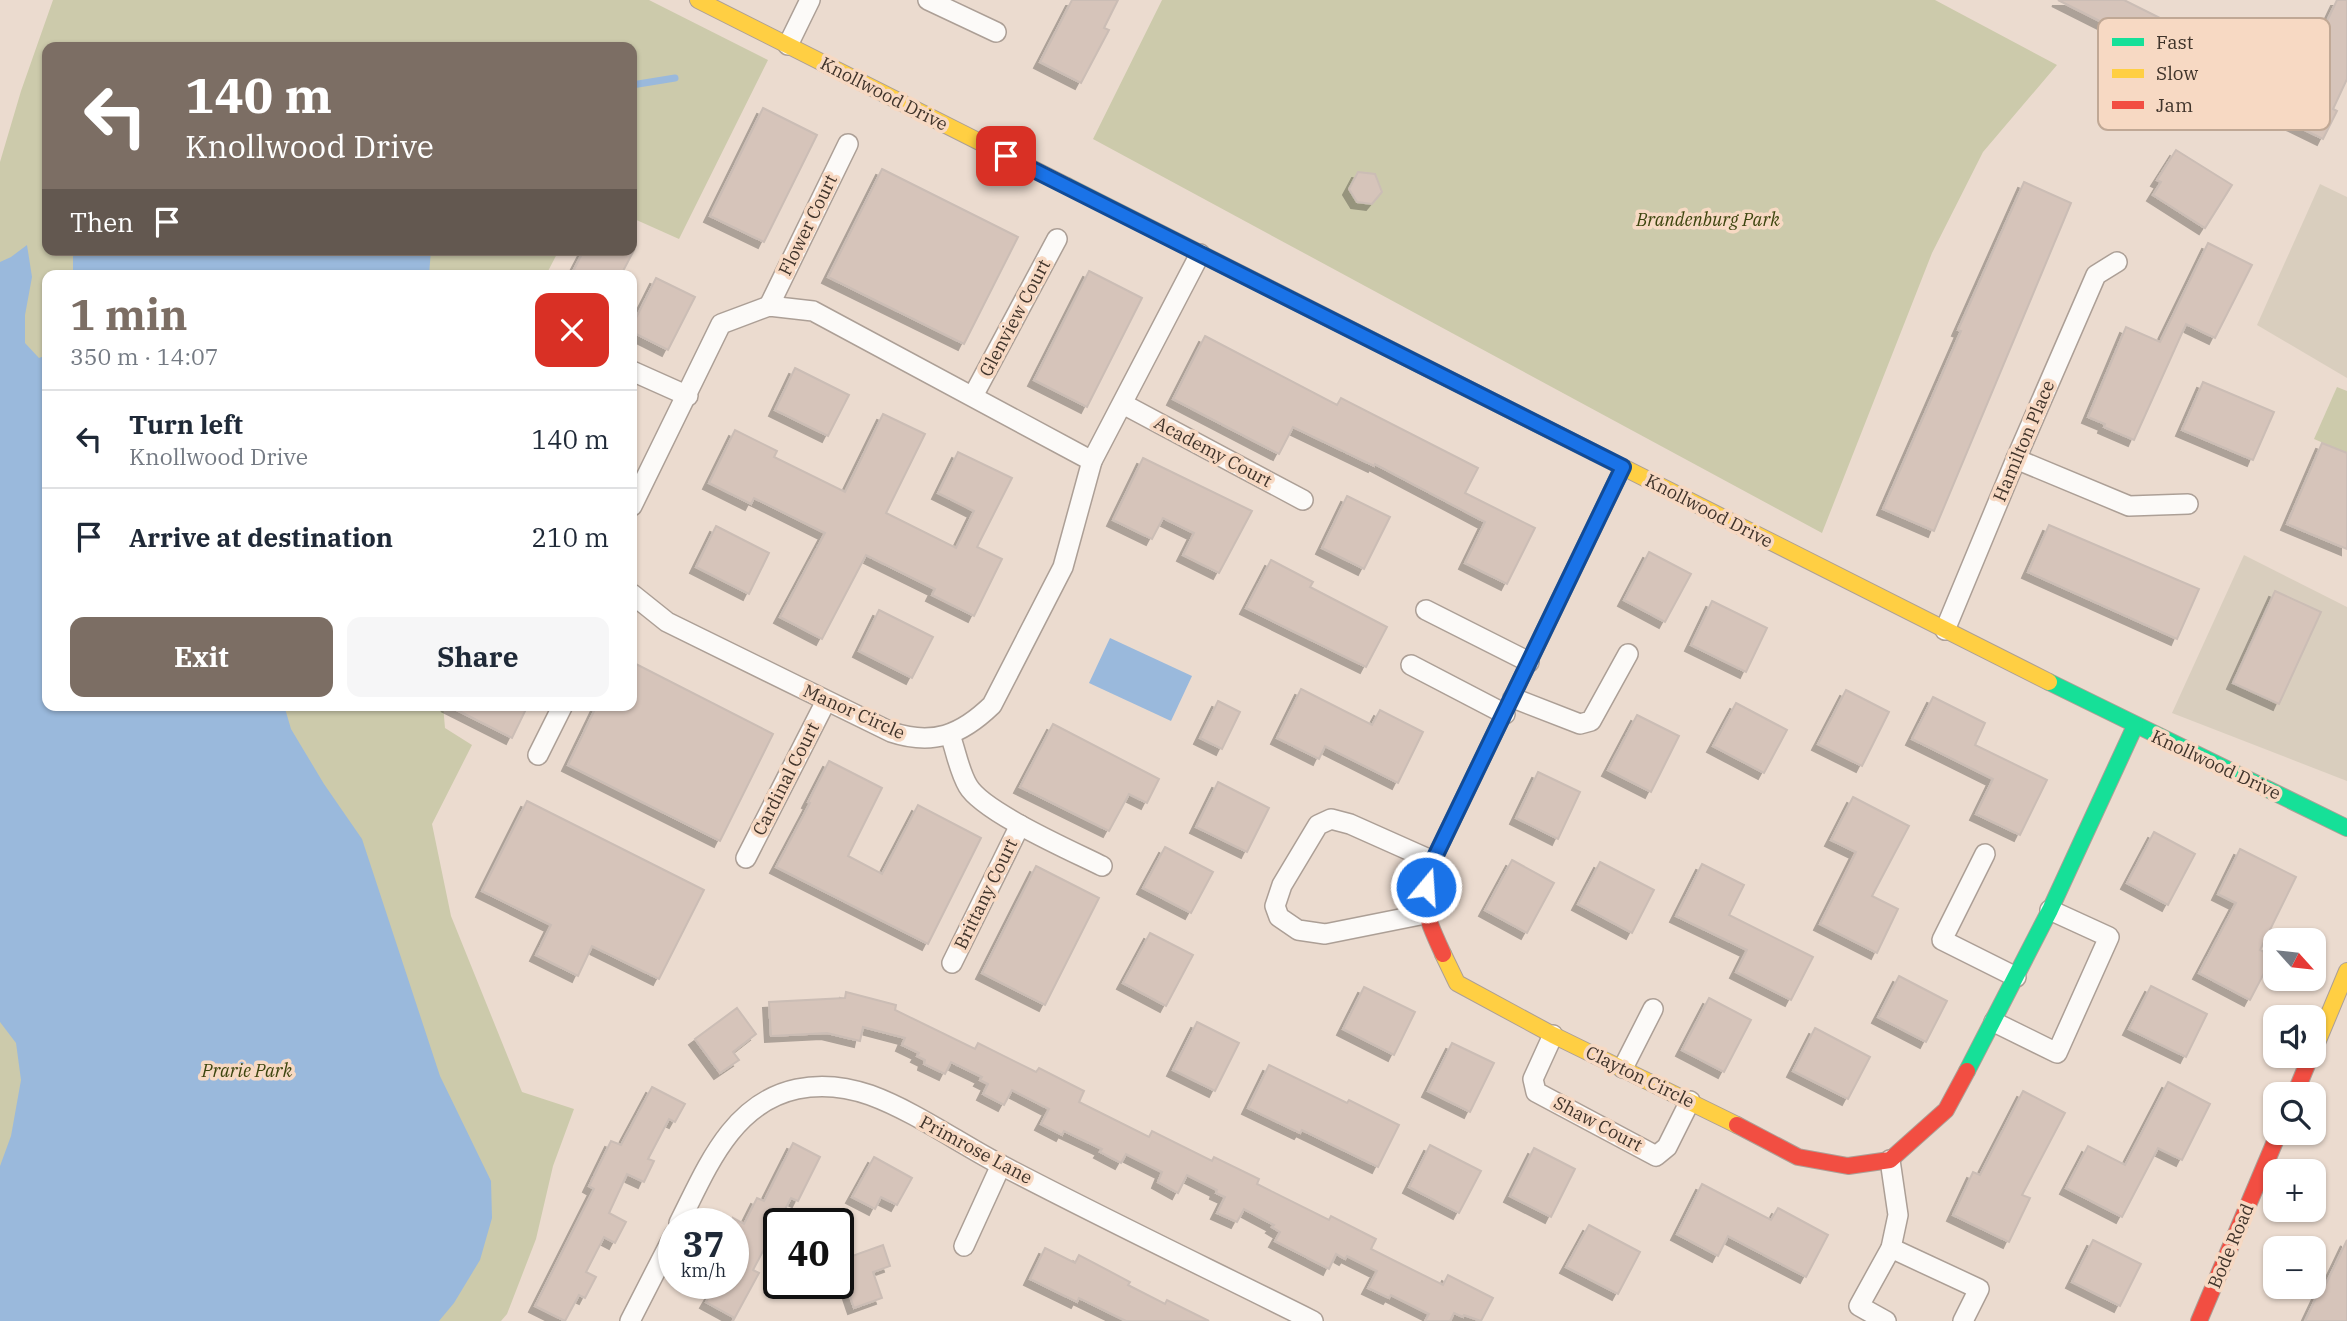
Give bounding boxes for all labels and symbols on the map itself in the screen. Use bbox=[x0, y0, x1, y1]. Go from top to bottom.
legend bbox=[2098, 18, 2330, 130]
text: Fast bbox=[2156, 30, 2194, 54]
street label: Knollwood Drive bbox=[817, 52, 952, 136]
text: Slow bbox=[2156, 61, 2198, 85]
text: Jam bbox=[2156, 93, 2193, 117]
pin bbox=[976, 126, 1036, 186]
street label: Flower Court bbox=[773, 170, 842, 279]
park label: Brandenburg Park bbox=[1635, 208, 1780, 231]
street label: Glenview Court bbox=[974, 255, 1055, 380]
street label: Hamilton Place bbox=[1988, 377, 2059, 505]
street label: Academy Court bbox=[1150, 411, 1276, 492]
street label: Knollwood Drive bbox=[1642, 469, 1777, 553]
street label: Manor Circle bbox=[800, 679, 909, 744]
street label: Cardinal Court bbox=[747, 718, 824, 839]
street label: Knollwood Drive bbox=[2148, 725, 2285, 805]
street label: Brittany Court bbox=[949, 835, 1022, 953]
position arrow bbox=[1389, 850, 1463, 924]
north arrow bbox=[2263, 928, 2326, 990]
street label: Clayton Circle bbox=[1582, 1040, 1698, 1113]
park label: Prarie Park bbox=[201, 1059, 293, 1082]
street label: Shaw Court bbox=[1550, 1091, 1646, 1156]
street label: Primrose Lane bbox=[916, 1110, 1037, 1189]
street label: Bode Road bbox=[2202, 1200, 2259, 1292]
speed limit sign: 40 bbox=[763, 1208, 854, 1299]

